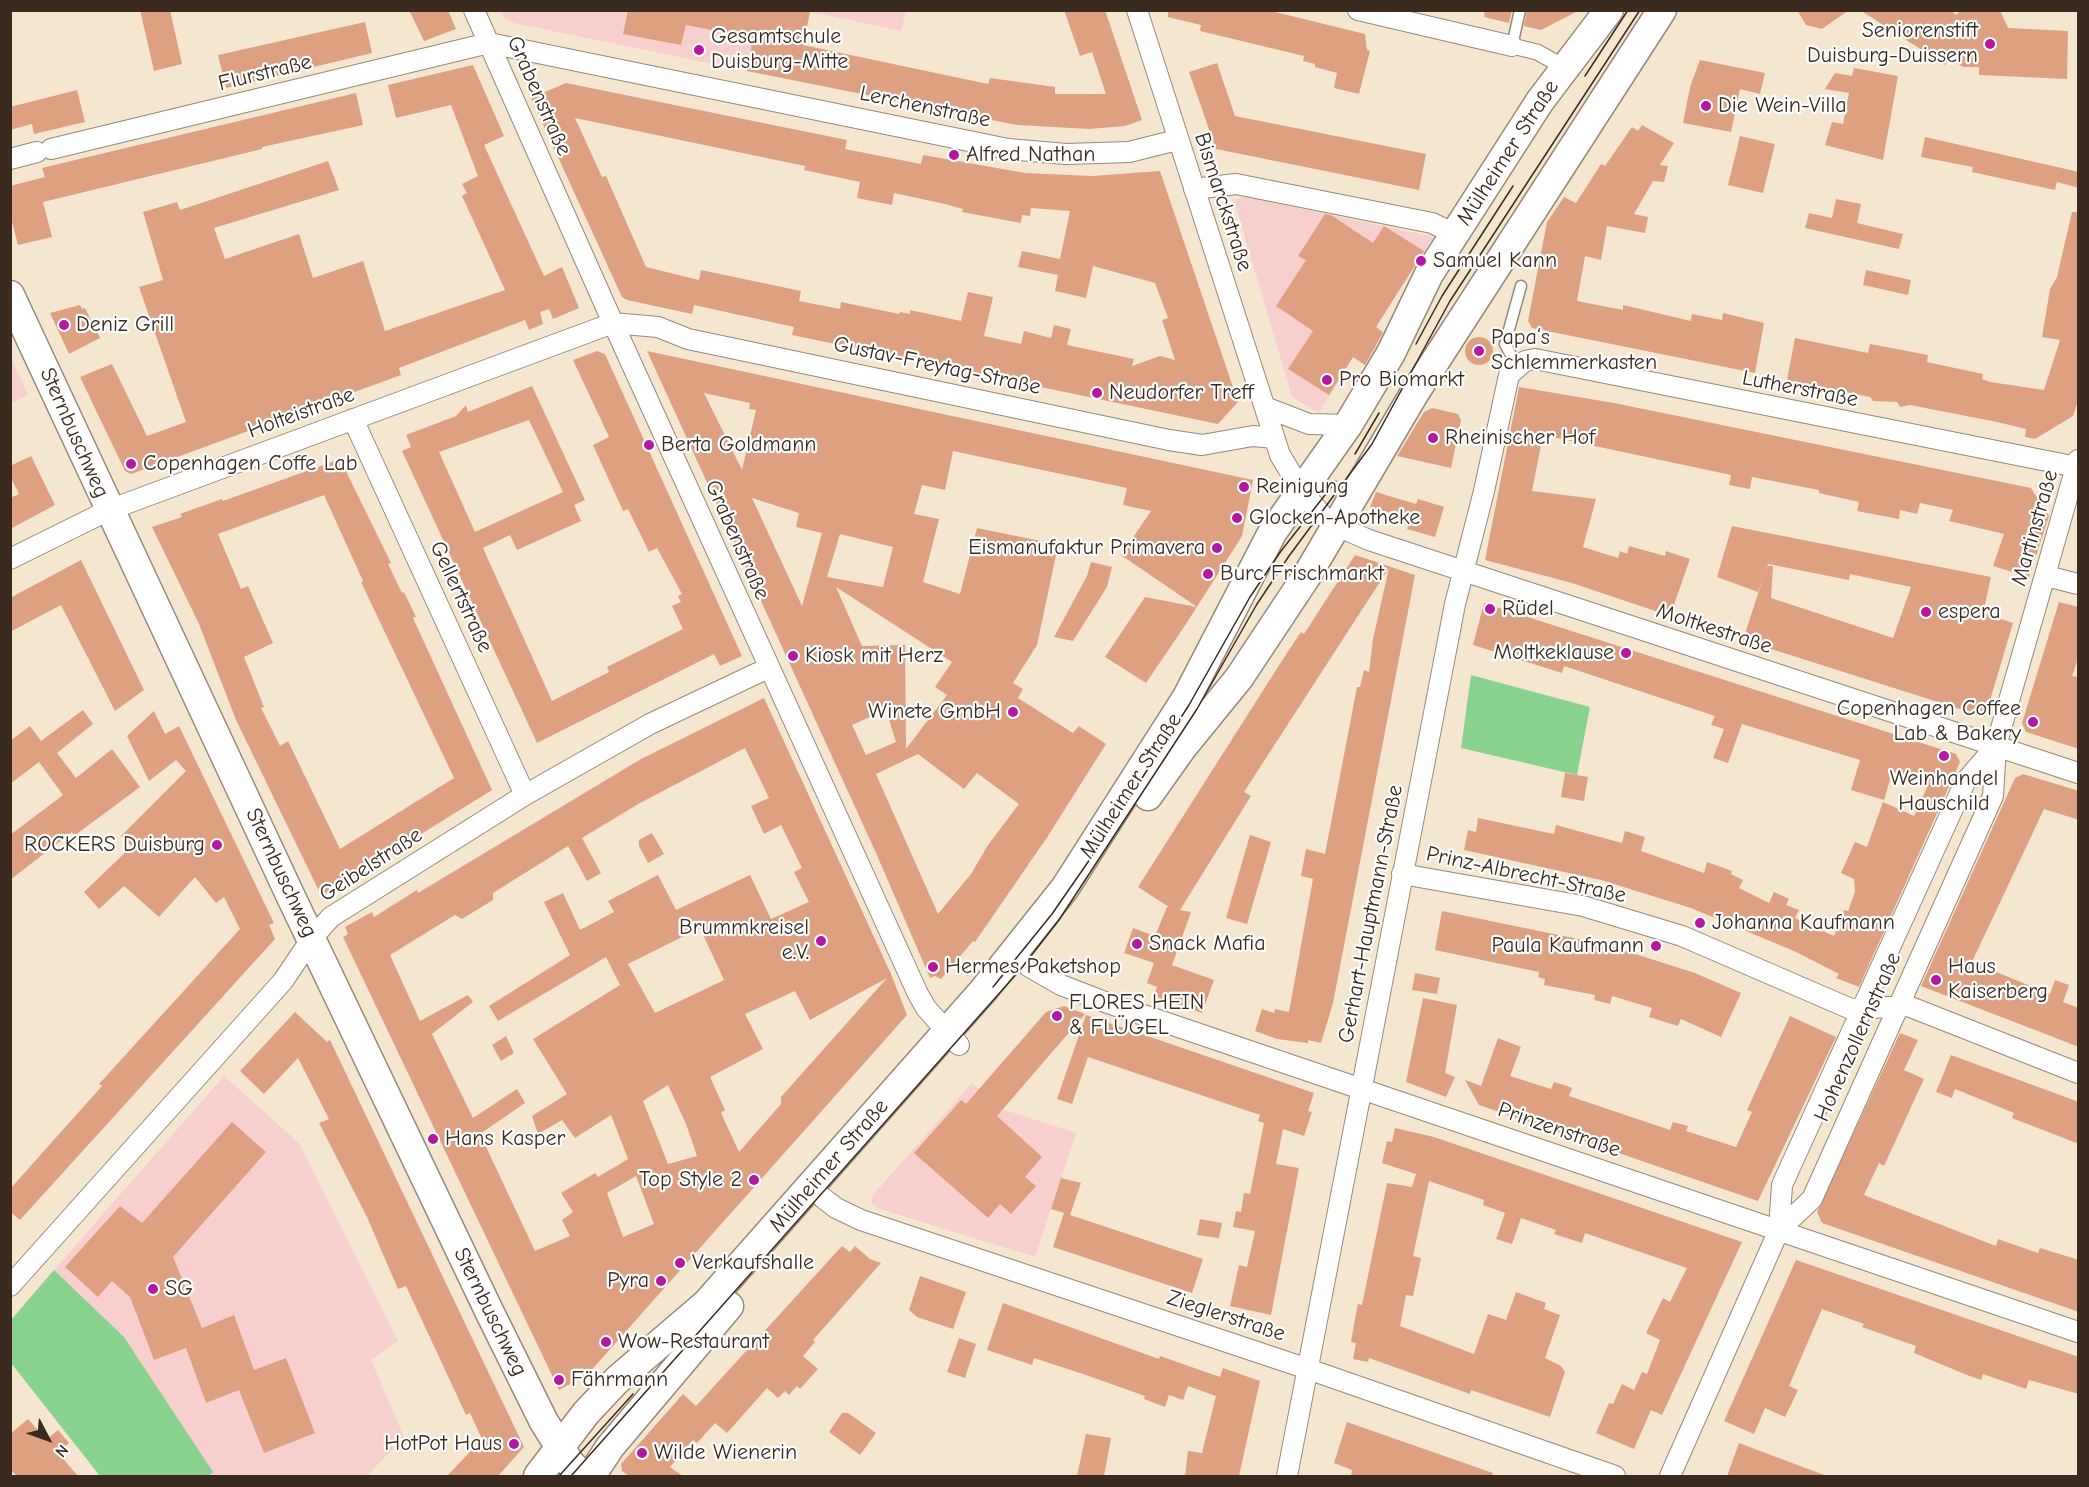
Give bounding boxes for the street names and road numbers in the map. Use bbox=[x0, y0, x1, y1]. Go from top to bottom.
street label: Grabenstraße bbox=[501, 32, 577, 160]
street label: Flurstraße bbox=[216, 49, 314, 97]
street label: Mülheimer Straße bbox=[1451, 75, 1565, 231]
street label: Lerchenstraße bbox=[857, 80, 993, 134]
street label: Bismarckstraße bbox=[1188, 129, 1258, 275]
street label: Gustav-Freytag-Straße bbox=[831, 331, 1043, 401]
street label: Sternbuschweg bbox=[34, 364, 114, 502]
street label: Lutherstraße bbox=[1740, 365, 1860, 413]
street label: Holteistraße bbox=[244, 381, 358, 445]
street label: Martinstraße bbox=[2006, 467, 2064, 589]
street label: Grabenstraße bbox=[699, 476, 775, 604]
street label: Gellertstraße bbox=[424, 537, 498, 657]
street label: Moltkestraße bbox=[1653, 598, 1775, 660]
street label: Mülheimer Straße bbox=[1074, 708, 1188, 864]
street label: Gerhart-Hauptmann-Straße bbox=[1333, 783, 1409, 1045]
street label: Sternbuschweg bbox=[240, 804, 322, 942]
street label: Geibelstraße bbox=[315, 822, 427, 908]
street label: Prinz-Albrecht-Straße bbox=[1424, 841, 1628, 909]
street label: Hohenzollernstraße bbox=[1809, 948, 1907, 1126]
street label: Mülheimer Straße bbox=[764, 1094, 894, 1238]
street label: Prinzenstraße bbox=[1494, 1097, 1624, 1163]
street label: Sternbuschweg bbox=[448, 1243, 532, 1381]
street label: Zieglerstraße bbox=[1164, 1284, 1288, 1348]

